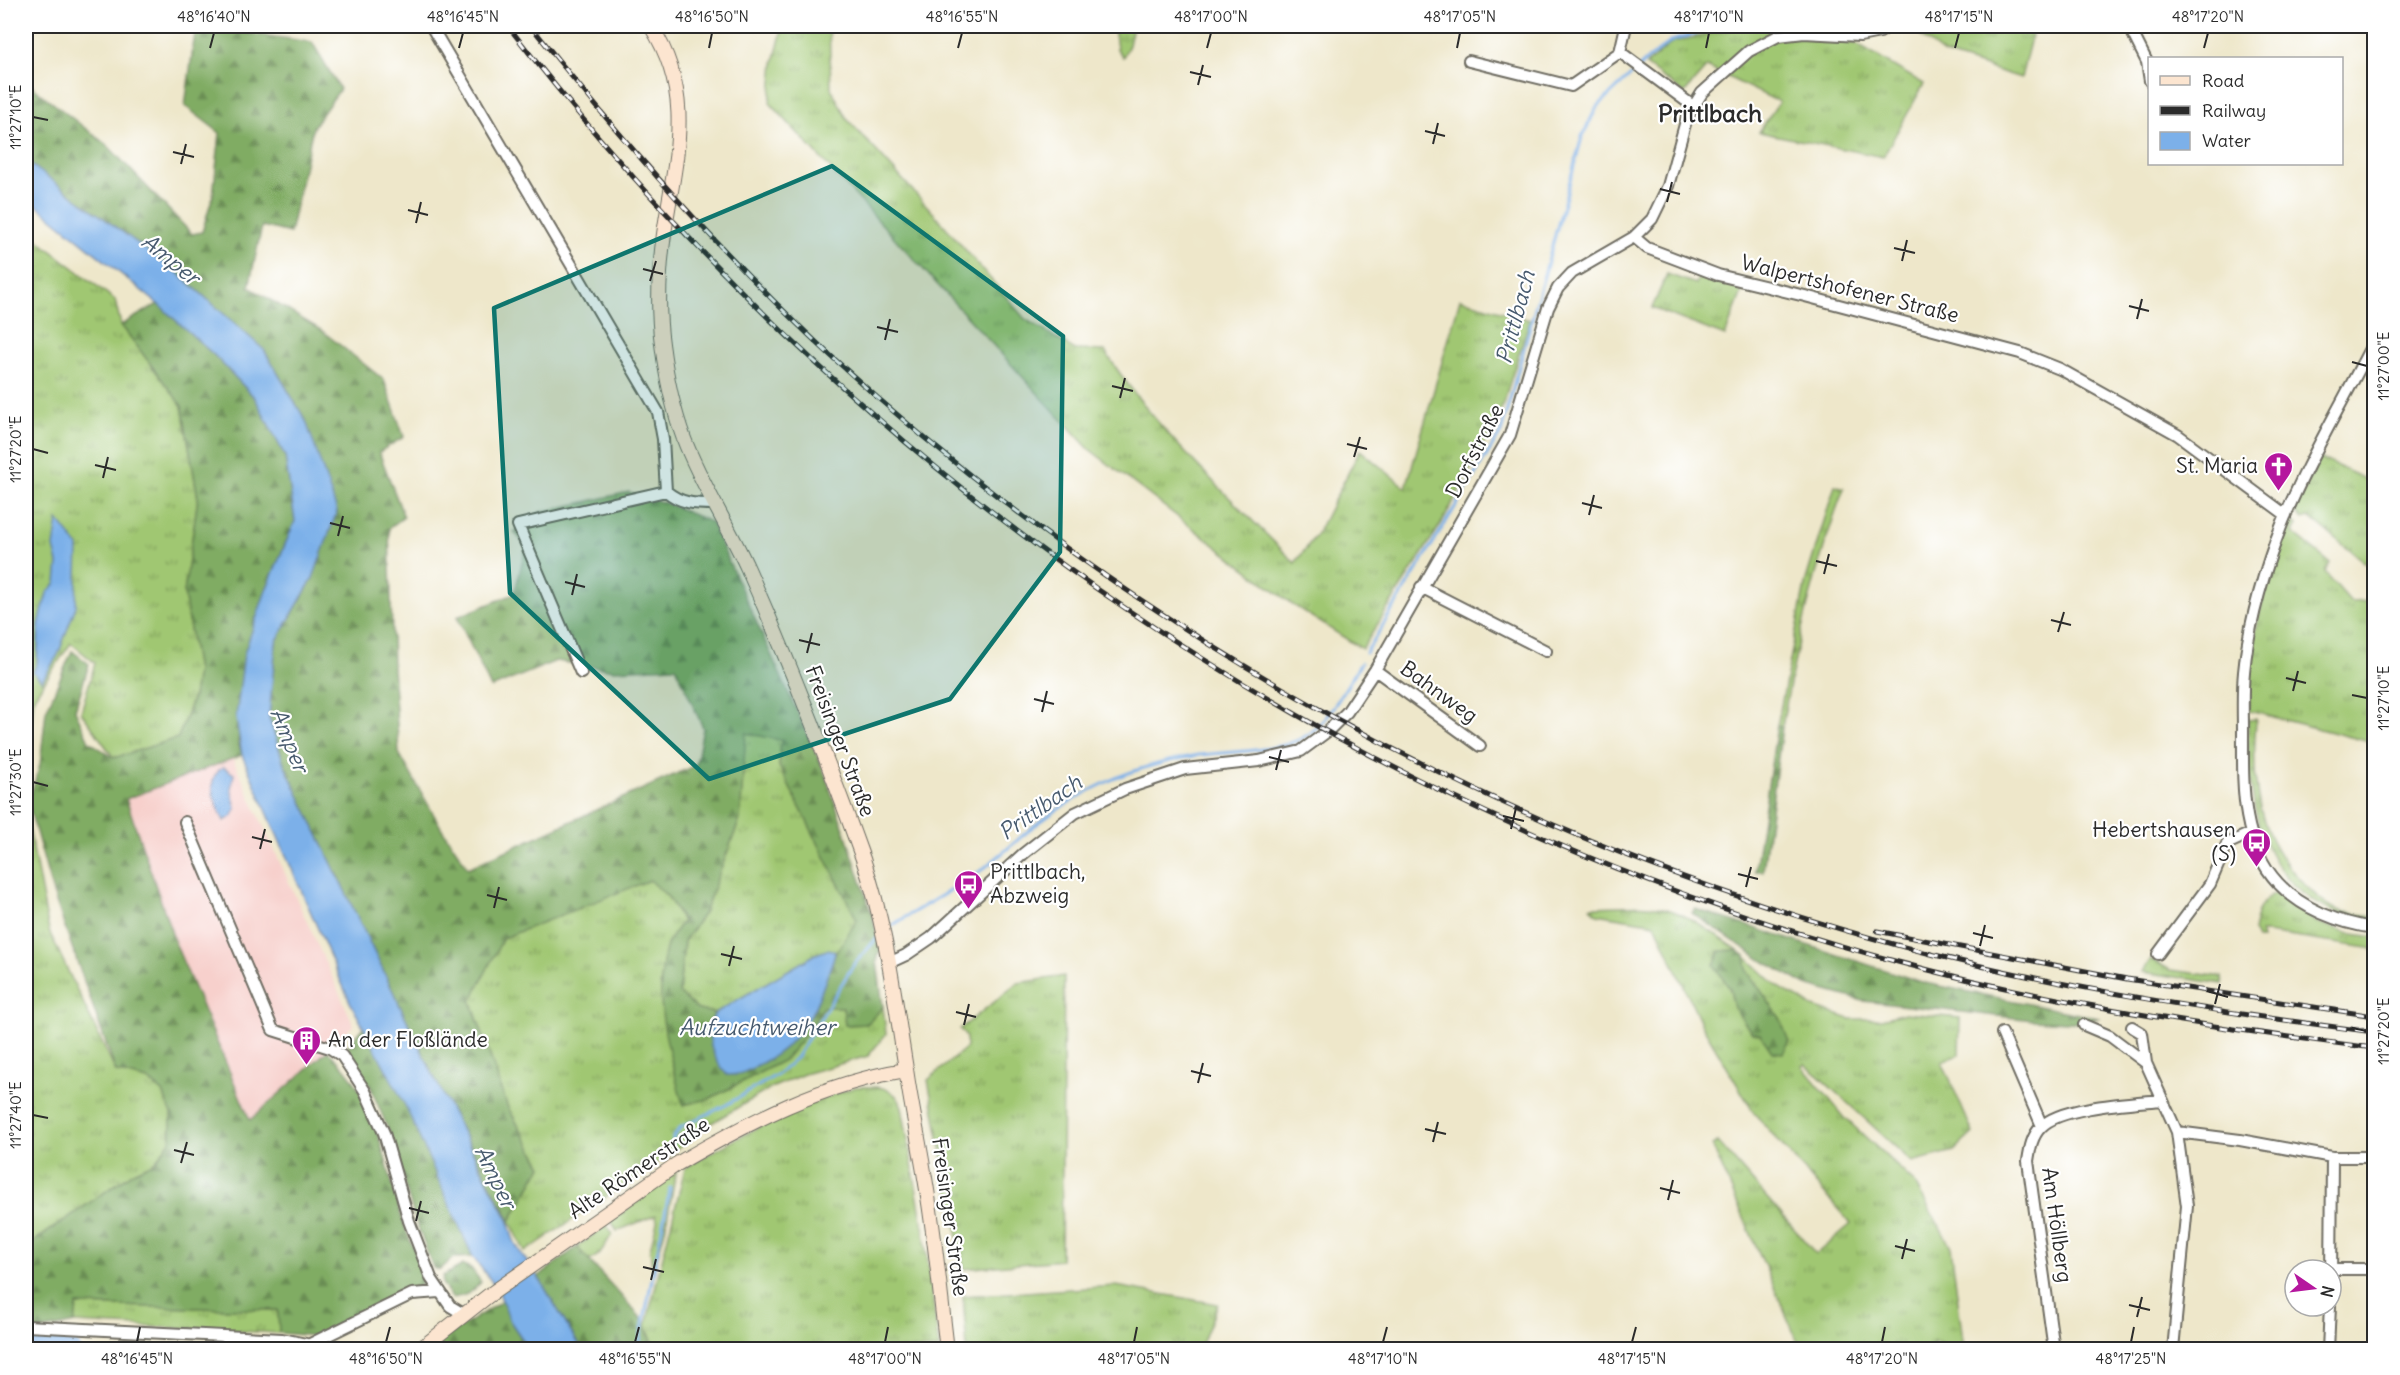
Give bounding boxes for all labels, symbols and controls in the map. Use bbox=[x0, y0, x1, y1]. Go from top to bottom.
text: 48°16'40"N bbox=[177, 7, 251, 26]
text: 48°16'45"N bbox=[427, 7, 499, 26]
text: 48°16'50"N bbox=[675, 7, 749, 26]
text: 48°16'55"N bbox=[926, 7, 998, 26]
text: 48°17'00"N bbox=[1174, 7, 1248, 26]
text: 48°17'05"N bbox=[1424, 7, 1496, 26]
text: 48°17'10"N bbox=[1674, 7, 1744, 26]
text: 48°17'15"N bbox=[1925, 7, 1993, 26]
text: 48°17'20"N bbox=[2172, 7, 2244, 26]
legend bbox=[2148, 57, 2343, 165]
text: Road bbox=[2202, 69, 2245, 92]
text: 11°27'10"E bbox=[6, 84, 25, 150]
district label: Prittlbach bbox=[1658, 98, 1762, 128]
text: Railway bbox=[2202, 99, 2266, 122]
text: Water bbox=[2202, 129, 2252, 152]
water label: Amper bbox=[136, 227, 208, 293]
street label: Walpertshofener Straße bbox=[1738, 248, 1962, 329]
water label: Prittlbach bbox=[1489, 266, 1541, 367]
text: 11°27'00"E bbox=[2374, 331, 2393, 401]
street label: Dorfstraße bbox=[1439, 399, 1510, 502]
text: 11°27'20"E bbox=[6, 415, 25, 483]
church icon: St. Maria bbox=[2263, 450, 2295, 492]
place label: St. Maria bbox=[2176, 452, 2258, 479]
street label: Bahnweg bbox=[1395, 654, 1483, 729]
street label: Freisinger Straße bbox=[799, 662, 882, 820]
text: 11°27'10"E bbox=[2374, 665, 2393, 731]
water label: Amper bbox=[265, 704, 317, 779]
text: 11°27'30"E bbox=[6, 748, 25, 816]
water label: Prittlbach bbox=[993, 767, 1088, 846]
place label: Hebertshausen (S) bbox=[2092, 816, 2236, 867]
bus stop icon: Hebertshausen (S) bbox=[2241, 826, 2273, 868]
place label: Prittlbach, Abzweig bbox=[990, 858, 1085, 909]
bus stop icon: Prittlbach, Abzweig bbox=[953, 868, 985, 910]
text: 11°27'20"E bbox=[2374, 997, 2393, 1065]
water label: Aufzuchtweiher bbox=[679, 1013, 838, 1041]
building icon: An der Floßlände bbox=[291, 1024, 323, 1066]
place label: An der Floßlände bbox=[328, 1026, 488, 1053]
text: 11°27'40"E bbox=[6, 1081, 25, 1149]
street label: Alte Römerstraße bbox=[563, 1110, 714, 1225]
street label: Freisinger Straße bbox=[926, 1136, 975, 1298]
water label: Amper bbox=[469, 1141, 525, 1216]
street label: Am Höllberg bbox=[2036, 1166, 2079, 1284]
north arrow bbox=[2283, 1258, 2343, 1318]
text: N bbox=[2317, 1284, 2339, 1299]
text: 48°16'45"N bbox=[101, 1349, 173, 1368]
text: 48°16'50"N bbox=[349, 1349, 423, 1368]
text: 48°16'55"N bbox=[599, 1349, 671, 1368]
text: 48°17'00"N bbox=[848, 1349, 922, 1368]
text: 48°17'05"N bbox=[1098, 1349, 1170, 1368]
text: 48°17'10"N bbox=[1348, 1349, 1418, 1368]
text: 48°17'15"N bbox=[1598, 1349, 1666, 1368]
text: 48°17'20"N bbox=[1846, 1349, 1918, 1368]
text: 48°17'25"N bbox=[2096, 1349, 2166, 1368]

